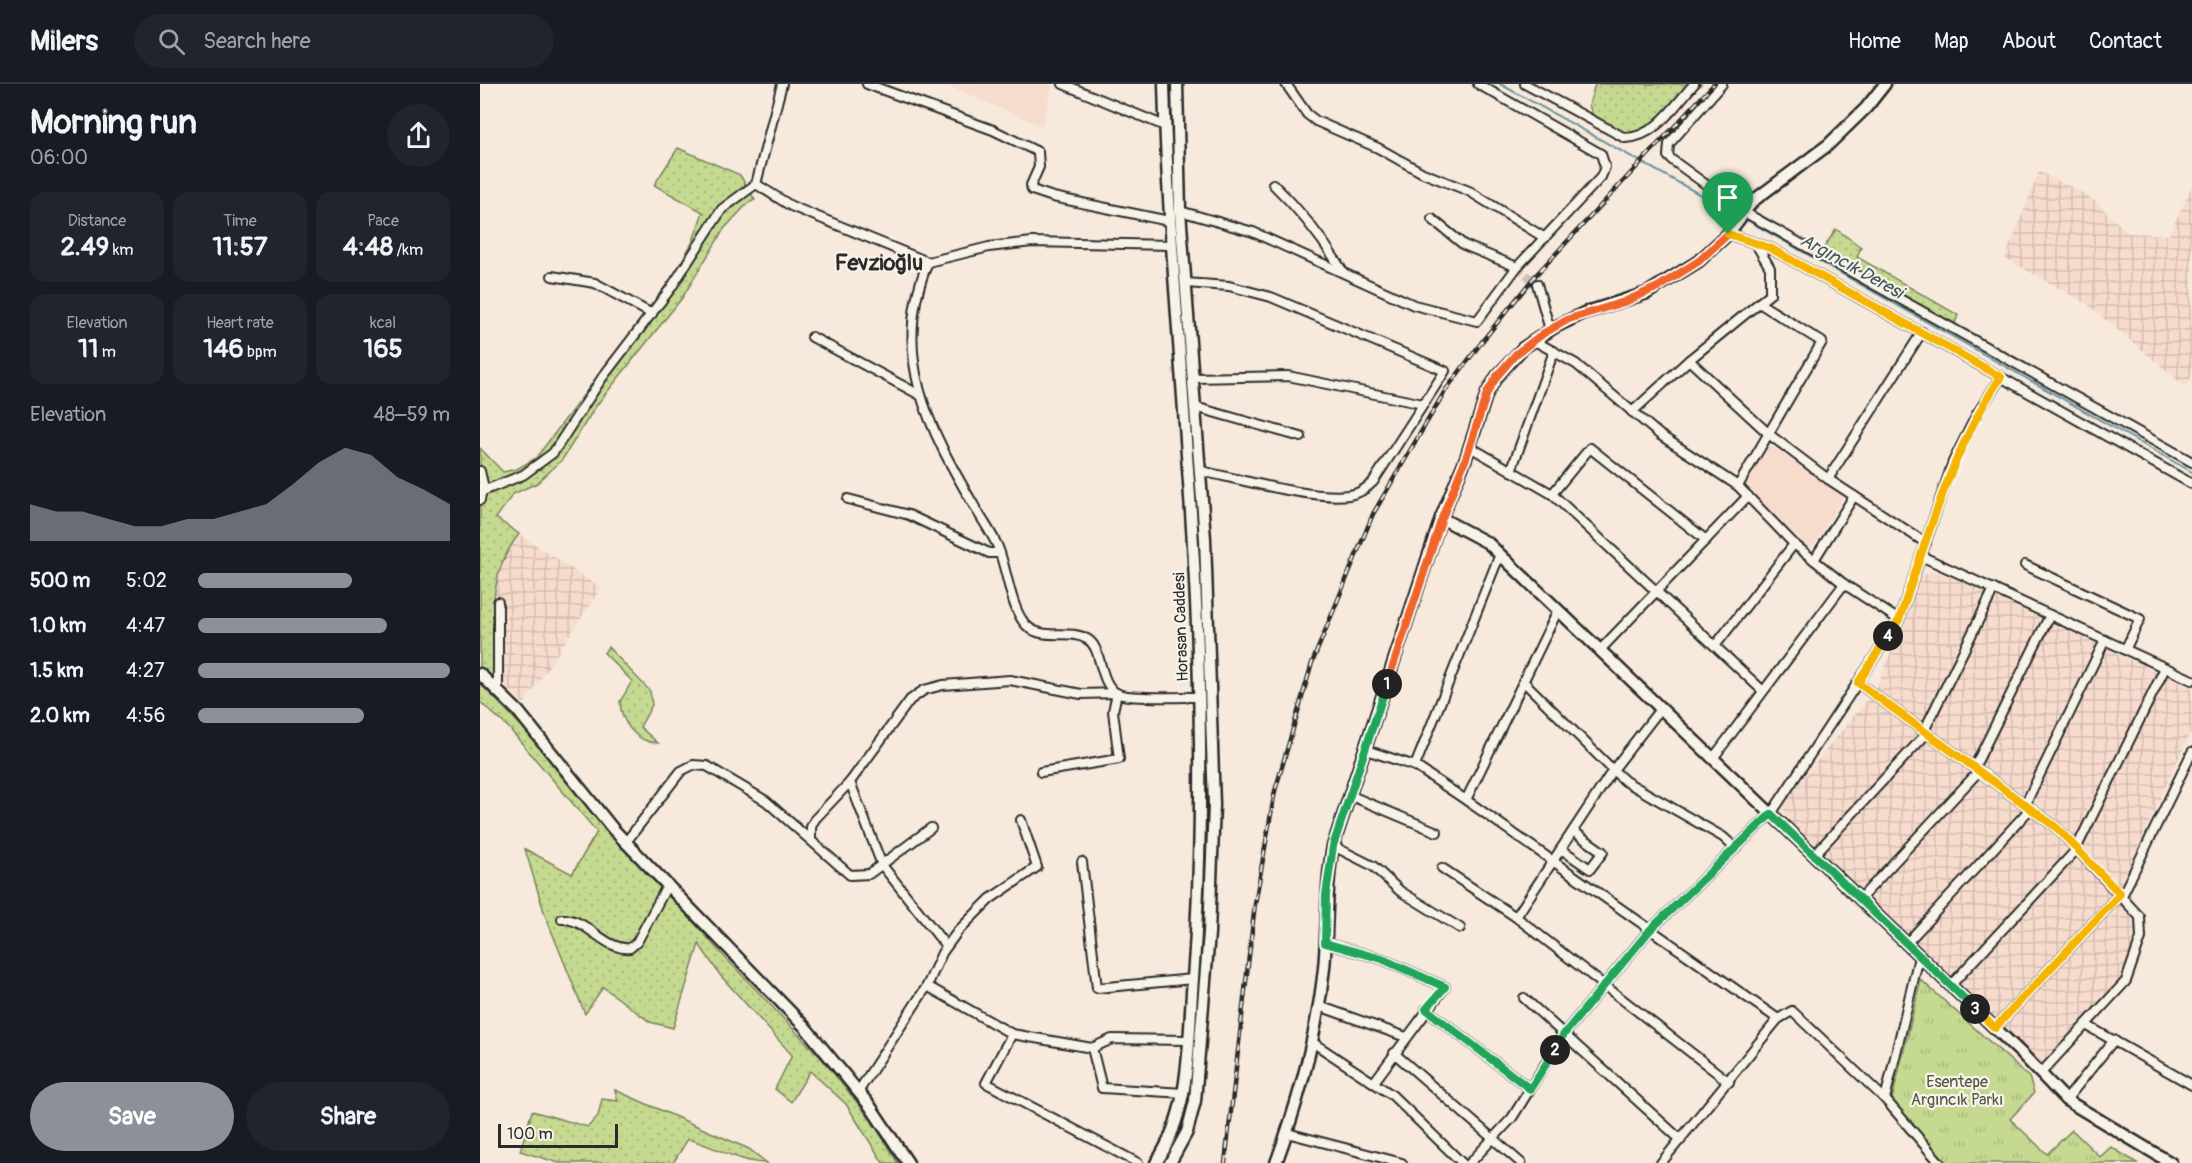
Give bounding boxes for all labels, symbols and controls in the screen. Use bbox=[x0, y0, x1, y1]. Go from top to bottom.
search box bbox=[134, 14, 554, 68]
text: Milers bbox=[30, 24, 98, 59]
icon: search bbox=[155, 25, 188, 58]
text: Search here bbox=[203, 27, 311, 55]
text: Home bbox=[1848, 28, 1901, 55]
text: Map bbox=[1934, 28, 1969, 55]
text: About bbox=[2002, 28, 2056, 55]
text: Contact bbox=[2089, 28, 2162, 55]
text: Morning run bbox=[30, 102, 197, 143]
button: share bbox=[387, 104, 450, 167]
text: 06:00 bbox=[30, 145, 88, 170]
pin bbox=[1702, 172, 1753, 234]
icon: arrive bbox=[1711, 181, 1744, 214]
text: Distance bbox=[68, 211, 126, 231]
text: Time bbox=[223, 211, 257, 231]
text: Pace bbox=[367, 211, 399, 231]
water label: Argıncık Deresi bbox=[1796, 229, 1910, 305]
text: 2.49 bbox=[60, 231, 109, 263]
text: 11:57 bbox=[212, 231, 268, 263]
text: 4:48 bbox=[343, 231, 393, 263]
text: km bbox=[109, 240, 134, 260]
text: /km bbox=[393, 240, 423, 260]
district label: Fevzioğlu bbox=[835, 249, 923, 277]
text: Elevation bbox=[67, 313, 127, 333]
text: Heart rate bbox=[206, 313, 274, 333]
text: kcal bbox=[370, 313, 396, 333]
text: 11 bbox=[78, 333, 98, 365]
text: 146 bbox=[203, 333, 244, 365]
text: 165 bbox=[363, 333, 403, 365]
text: m bbox=[98, 342, 116, 362]
text: bpm bbox=[244, 342, 277, 362]
text: Elevation bbox=[30, 402, 106, 427]
text: 48–59 m bbox=[373, 402, 450, 427]
text: 500 m bbox=[30, 568, 90, 593]
text: 5:02 bbox=[126, 568, 167, 593]
street label: Horasan Caddesi bbox=[1169, 572, 1193, 682]
text: 1.0 km bbox=[30, 613, 86, 638]
text: 4:47 bbox=[126, 613, 165, 638]
pin: 4 bbox=[1873, 621, 1903, 651]
text: 4 bbox=[1883, 626, 1893, 646]
text: 1.5 km bbox=[30, 658, 83, 683]
text: 4:27 bbox=[126, 658, 165, 683]
pin: 1 bbox=[1372, 669, 1402, 699]
text: 1 bbox=[1384, 674, 1390, 694]
text: 2.0 km bbox=[30, 703, 90, 728]
text: 4:56 bbox=[126, 703, 165, 728]
pin: 3 bbox=[1960, 994, 1990, 1024]
text: 3 bbox=[1971, 999, 1979, 1019]
pin: 2 bbox=[1540, 1035, 1570, 1065]
text: 2 bbox=[1551, 1040, 1559, 1060]
park label: Esentepe Argıncık Parkı bbox=[1911, 1072, 2003, 1110]
button: Save bbox=[30, 1082, 234, 1151]
button: Share bbox=[246, 1082, 450, 1151]
scale bar bbox=[498, 1121, 618, 1148]
text: 100 m bbox=[507, 1124, 553, 1144]

